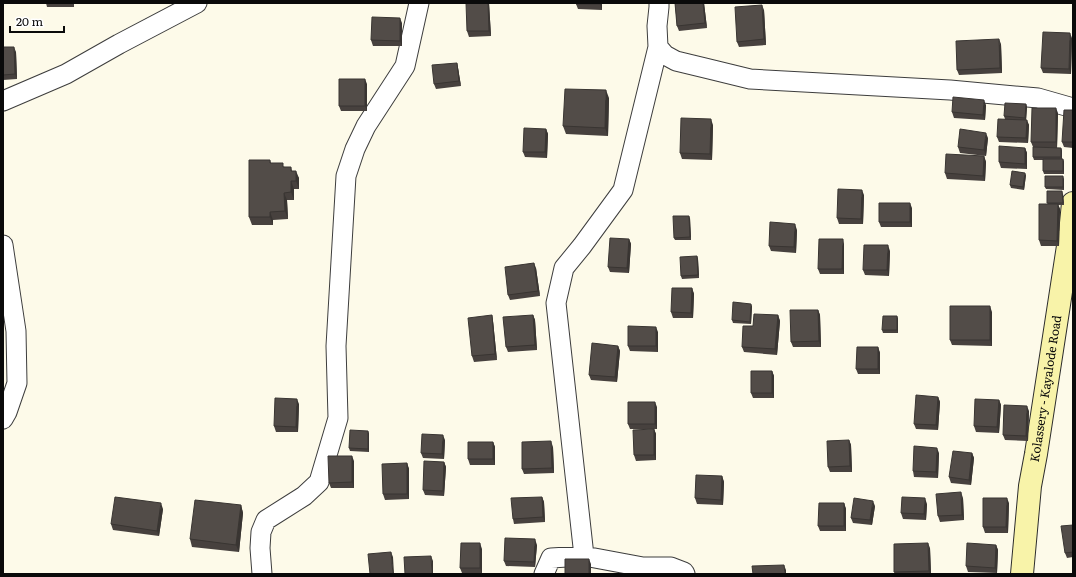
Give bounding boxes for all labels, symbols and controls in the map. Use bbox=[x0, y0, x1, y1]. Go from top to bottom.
scale bar bbox=[10, 8, 64, 34]
text: 20 m bbox=[16, 12, 43, 30]
street label: Kolassery - Kayalode Road bbox=[1025, 313, 1065, 464]

